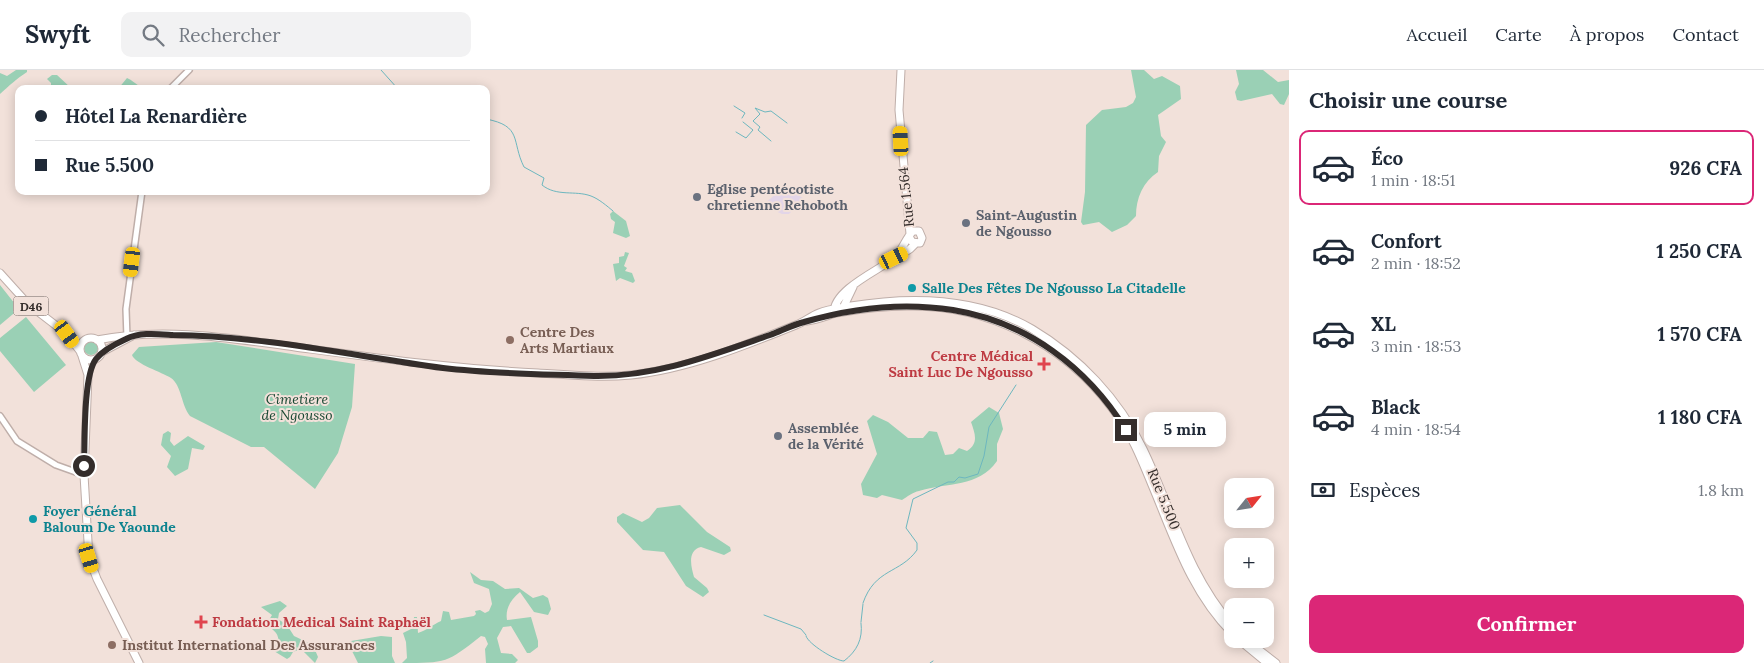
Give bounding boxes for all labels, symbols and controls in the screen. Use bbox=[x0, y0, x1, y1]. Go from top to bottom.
search box bbox=[121, 12, 471, 57]
text: Swyft bbox=[25, 19, 91, 50]
icon: search bbox=[139, 21, 167, 49]
text: Rechercher bbox=[179, 23, 280, 47]
text: Accueil bbox=[1407, 23, 1467, 46]
text: Carte bbox=[1495, 23, 1542, 46]
text: À propos bbox=[1570, 23, 1644, 46]
text: Contact bbox=[1672, 23, 1739, 46]
text: Choisir une course bbox=[1309, 86, 1507, 114]
text: Hôtel La Renardière bbox=[65, 104, 247, 128]
car bbox=[892, 126, 909, 156]
icon: car bbox=[1311, 145, 1356, 190]
text: Éco bbox=[1371, 146, 1403, 170]
text: Rue 5.500 bbox=[65, 153, 154, 177]
text: 926 CFA bbox=[1669, 156, 1742, 180]
street label: Rue 1.564 bbox=[894, 166, 918, 228]
text: 1 min · 18:51 bbox=[1371, 170, 1455, 190]
place label: Eglise pentécotiste chretienne Rehoboth bbox=[707, 180, 848, 214]
marker: Eglise pentécotiste chretienne Rehoboth bbox=[691, 191, 703, 203]
place label: Saint-Augustin de Ngousso bbox=[976, 206, 1077, 240]
marker: Saint-Augustin de Ngousso bbox=[960, 217, 972, 229]
icon: car bbox=[1311, 228, 1356, 273]
text: Confort bbox=[1371, 229, 1442, 253]
text: 1 250 CFA bbox=[1656, 239, 1742, 263]
car bbox=[877, 245, 910, 271]
car bbox=[122, 246, 141, 278]
text: 2 min · 18:52 bbox=[1371, 253, 1461, 273]
place label: Salle Des Fêtes De Ngousso La Citadelle bbox=[922, 279, 1186, 297]
marker: Salle Des Fêtes De Ngousso La Citadelle bbox=[906, 282, 918, 294]
road number: D46 bbox=[14, 297, 48, 316]
icon: car bbox=[1311, 311, 1356, 356]
text: XL bbox=[1371, 312, 1396, 336]
car bbox=[52, 317, 81, 351]
text: 1 570 CFA bbox=[1657, 322, 1742, 346]
place label: Centre Des Arts Martiaux bbox=[520, 323, 614, 357]
marker: Centre Des Arts Martiaux bbox=[504, 334, 516, 346]
text: 3 min · 18:53 bbox=[1371, 336, 1462, 356]
place label: Centre Médical Saint Luc De Ngousso bbox=[888, 347, 1034, 381]
marker: Centre Médical Saint Luc De Ngousso bbox=[1037, 357, 1051, 371]
park label: Cimetiere de Ngousso bbox=[262, 390, 332, 424]
icon: car bbox=[1311, 394, 1356, 439]
text: Black bbox=[1371, 395, 1420, 419]
text: 1 180 CFA bbox=[1658, 405, 1742, 429]
callout: 5 min bbox=[1144, 412, 1226, 448]
place label: Assemblée de la Vérité bbox=[788, 419, 864, 453]
route end bbox=[1115, 419, 1137, 441]
text: 5 min bbox=[1163, 419, 1207, 439]
text: 4 min · 18:54 bbox=[1371, 419, 1461, 439]
marker: Assemblée de la Vérité bbox=[772, 430, 784, 442]
route start bbox=[73, 455, 95, 477]
street label: Rue 5.500 bbox=[1144, 466, 1184, 532]
icon: cash bbox=[1309, 476, 1337, 504]
north arrow bbox=[1224, 478, 1274, 528]
map controls bbox=[1224, 478, 1274, 648]
text: Espèces bbox=[1349, 478, 1420, 502]
text: 1.8 km bbox=[1698, 480, 1744, 500]
place label: Foyer Général Baloum De Yaounde bbox=[43, 502, 176, 536]
marker: Foyer Général Baloum De Yaounde bbox=[27, 513, 39, 525]
button: + bbox=[1224, 538, 1274, 588]
car bbox=[77, 541, 100, 575]
button: Confirmer bbox=[1309, 595, 1744, 653]
button: − bbox=[1224, 598, 1274, 648]
place label: Fondation Medical Saint Raphaël bbox=[212, 613, 432, 631]
marker: Fondation Medical Saint Raphaël bbox=[194, 615, 208, 629]
place label: Institut International Des Assurances bbox=[122, 636, 375, 654]
marker: Institut International Des Assurances bbox=[106, 639, 118, 651]

